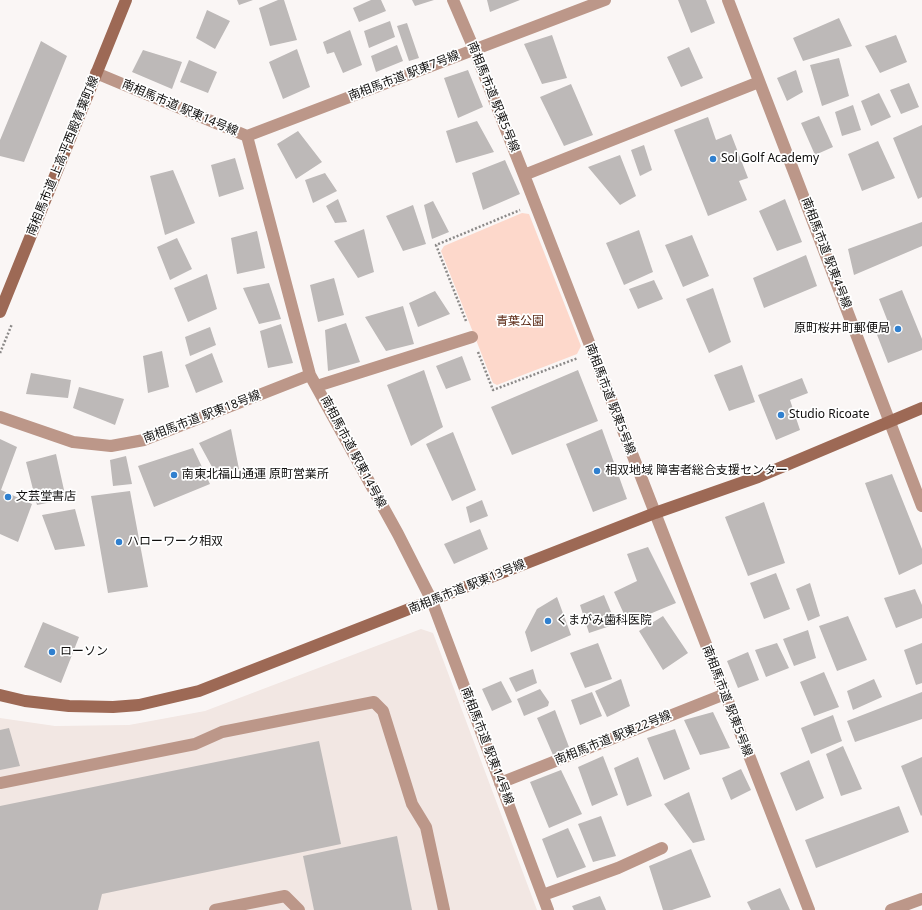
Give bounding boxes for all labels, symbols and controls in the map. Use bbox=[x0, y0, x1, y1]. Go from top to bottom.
street label: 南相馬市道 駅東5号線 bbox=[464, 40, 522, 154]
street label: 南相馬市道 駅東7号線 bbox=[346, 48, 462, 104]
street label: 南相馬市道 上高平西殿青葉町線 bbox=[24, 74, 102, 238]
street label: 南相馬市道 駅東14号線 bbox=[120, 77, 240, 139]
place label: Sol Golf Academy bbox=[721, 152, 819, 166]
marker: Sol Golf Academy bbox=[708, 154, 718, 164]
street label: 南相馬市道 駅東4号線 bbox=[798, 195, 854, 311]
park label: 青葉公園 bbox=[496, 315, 544, 329]
place label: 原町桜井町郵便局 bbox=[794, 322, 890, 336]
marker: 原町桜井町郵便局 bbox=[893, 324, 903, 334]
street label: 南相馬市道 駅東5号線 bbox=[582, 341, 638, 457]
street label: 南相馬市道 駅東18号線 bbox=[141, 388, 263, 446]
street label: 南相馬市道 駅東14号線 bbox=[317, 394, 389, 510]
place label: Studio Ricoate bbox=[789, 408, 870, 422]
marker: Studio Ricoate bbox=[776, 410, 786, 420]
place label: 相双地域 障害者総合支援センター bbox=[605, 464, 788, 478]
marker: 相双地域 障害者総合支援センター bbox=[592, 466, 602, 476]
place label: 南東北福山通運 原町営業所 bbox=[182, 468, 329, 482]
marker: 南東北福山通運 原町営業所 bbox=[169, 470, 179, 480]
place label: 文芸堂書店 bbox=[16, 490, 76, 504]
marker: 文芸堂書店 bbox=[3, 492, 13, 502]
place label: ハローワーク相双 bbox=[127, 535, 223, 549]
marker: ハローワーク相双 bbox=[114, 537, 124, 547]
street label: 南相馬市道 駅東13号線 bbox=[406, 557, 528, 617]
place label: くまがみ歯科医院 bbox=[556, 614, 652, 628]
marker: くまがみ歯科医院 bbox=[543, 616, 553, 626]
street label: 南相馬市道 駅東5号線 bbox=[699, 643, 755, 759]
place label: ローソン bbox=[60, 645, 108, 659]
marker: ローソン bbox=[47, 647, 57, 657]
street label: 南相馬市道 駅東14号線 bbox=[458, 685, 516, 807]
street label: 南相馬市道 駅東22号線 bbox=[552, 708, 674, 768]

